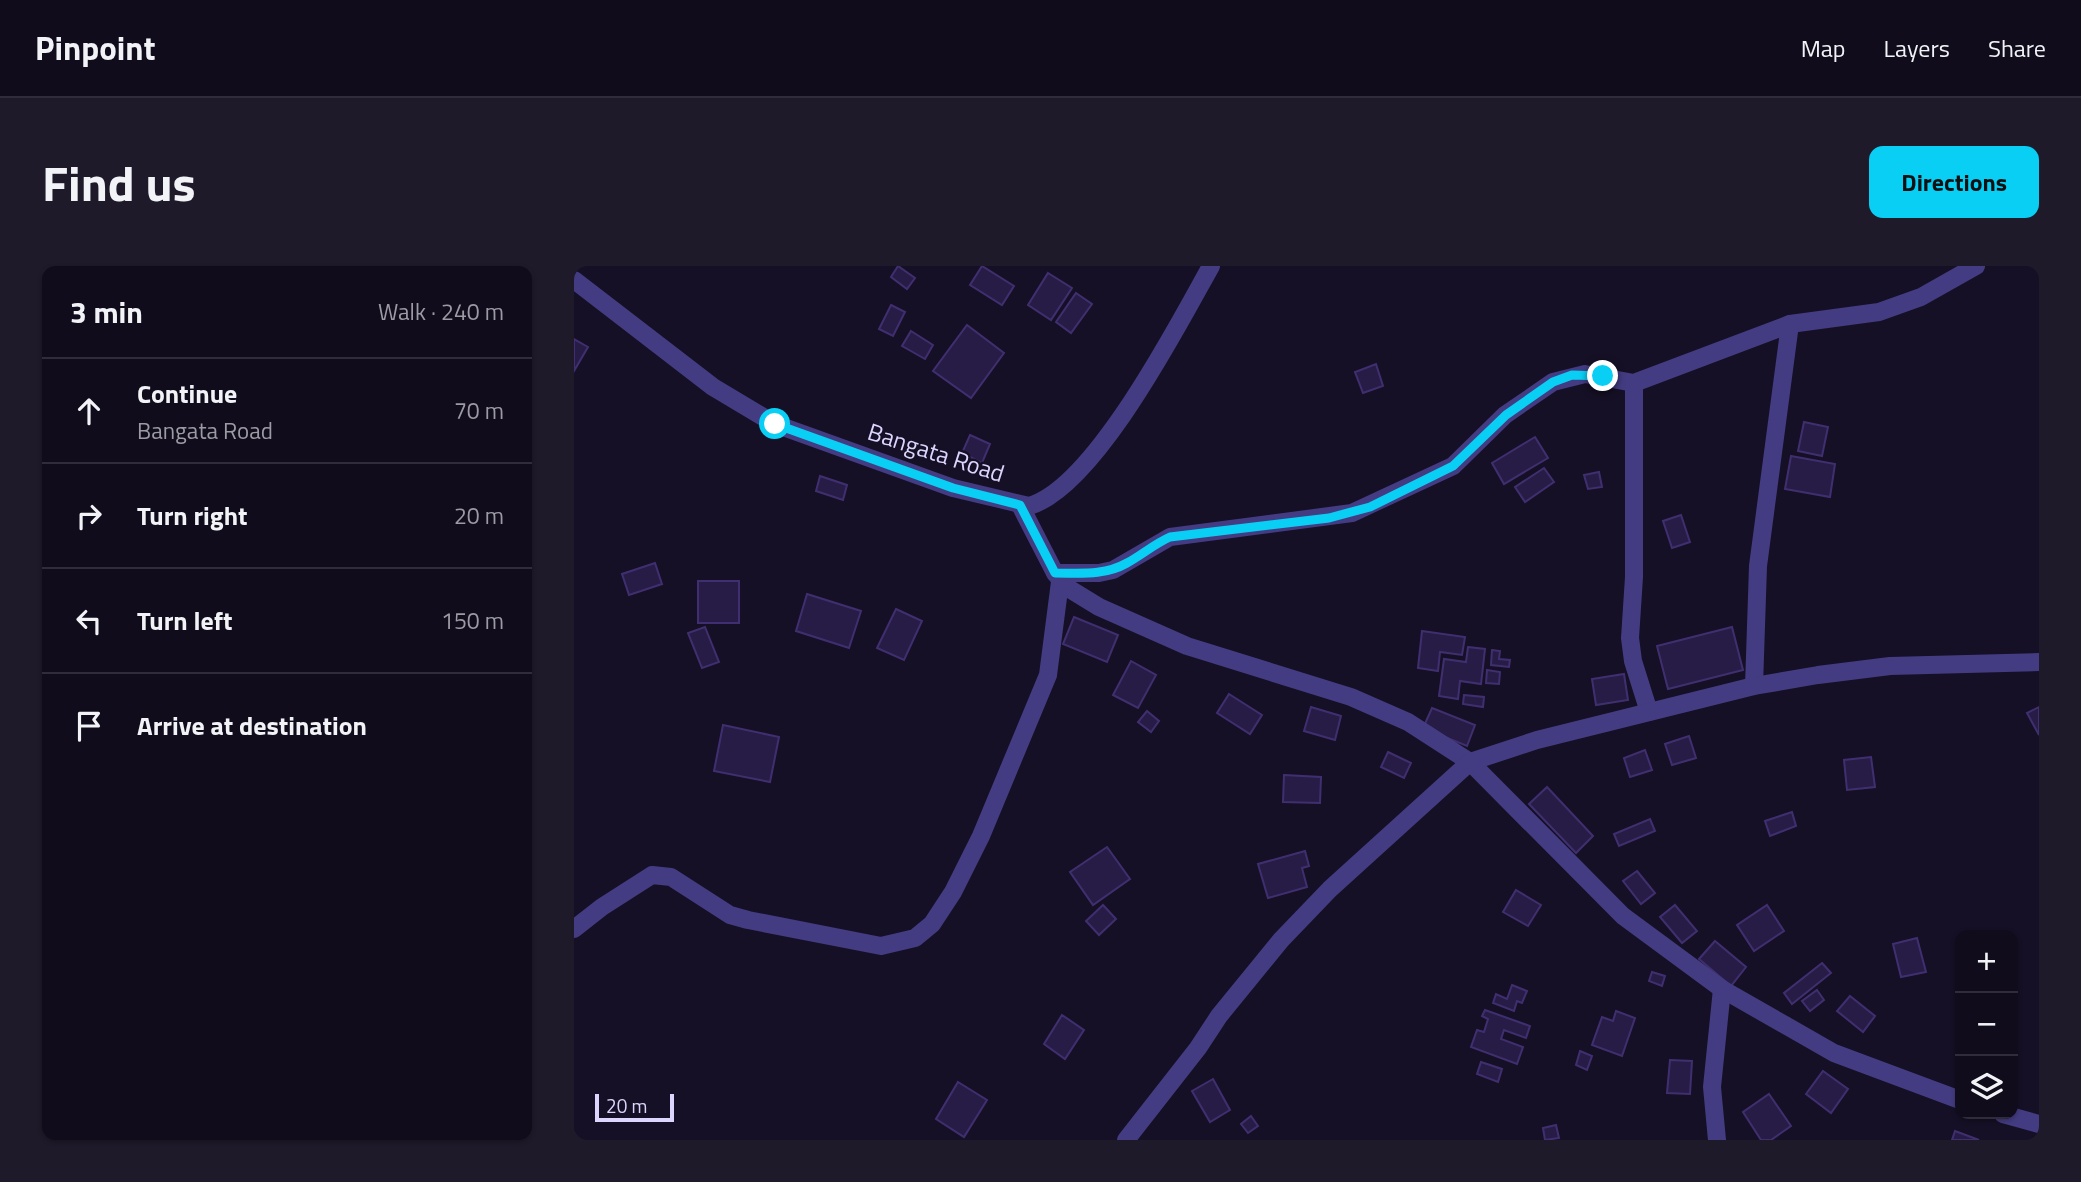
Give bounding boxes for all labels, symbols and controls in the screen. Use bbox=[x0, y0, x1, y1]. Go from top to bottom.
text: Pinpoint bbox=[35, 23, 155, 73]
text: Map bbox=[1801, 30, 1846, 66]
text: Layers bbox=[1884, 30, 1950, 66]
text: Share bbox=[1988, 30, 2046, 66]
text: Find us bbox=[42, 145, 196, 220]
button: Directions bbox=[1869, 146, 2039, 218]
text: 3 min bbox=[70, 289, 143, 335]
text: Walk · 240 m bbox=[378, 294, 504, 329]
route end bbox=[1587, 360, 1618, 391]
text: Continue bbox=[137, 374, 237, 413]
icon: ahead bbox=[70, 392, 108, 430]
text: 70 m bbox=[454, 393, 504, 428]
route start bbox=[759, 408, 790, 439]
text: Bangata Road bbox=[137, 413, 273, 448]
street label: Bangata Road bbox=[863, 413, 1009, 491]
text: Turn right bbox=[137, 496, 248, 535]
icon: right bbox=[70, 497, 108, 535]
text: 20 m bbox=[454, 498, 504, 533]
text: Turn left bbox=[137, 601, 232, 640]
icon: left bbox=[70, 602, 108, 640]
text: 150 m bbox=[441, 603, 504, 638]
text: Arrive at destination bbox=[137, 706, 367, 745]
icon: arrive bbox=[70, 707, 108, 745]
map controls bbox=[1955, 930, 2018, 1119]
button: + bbox=[1955, 930, 2018, 993]
button: − bbox=[1955, 993, 2018, 1056]
button: layers bbox=[1955, 1056, 2018, 1119]
scale bar bbox=[595, 1091, 674, 1123]
text: 20 m bbox=[606, 1091, 647, 1120]

